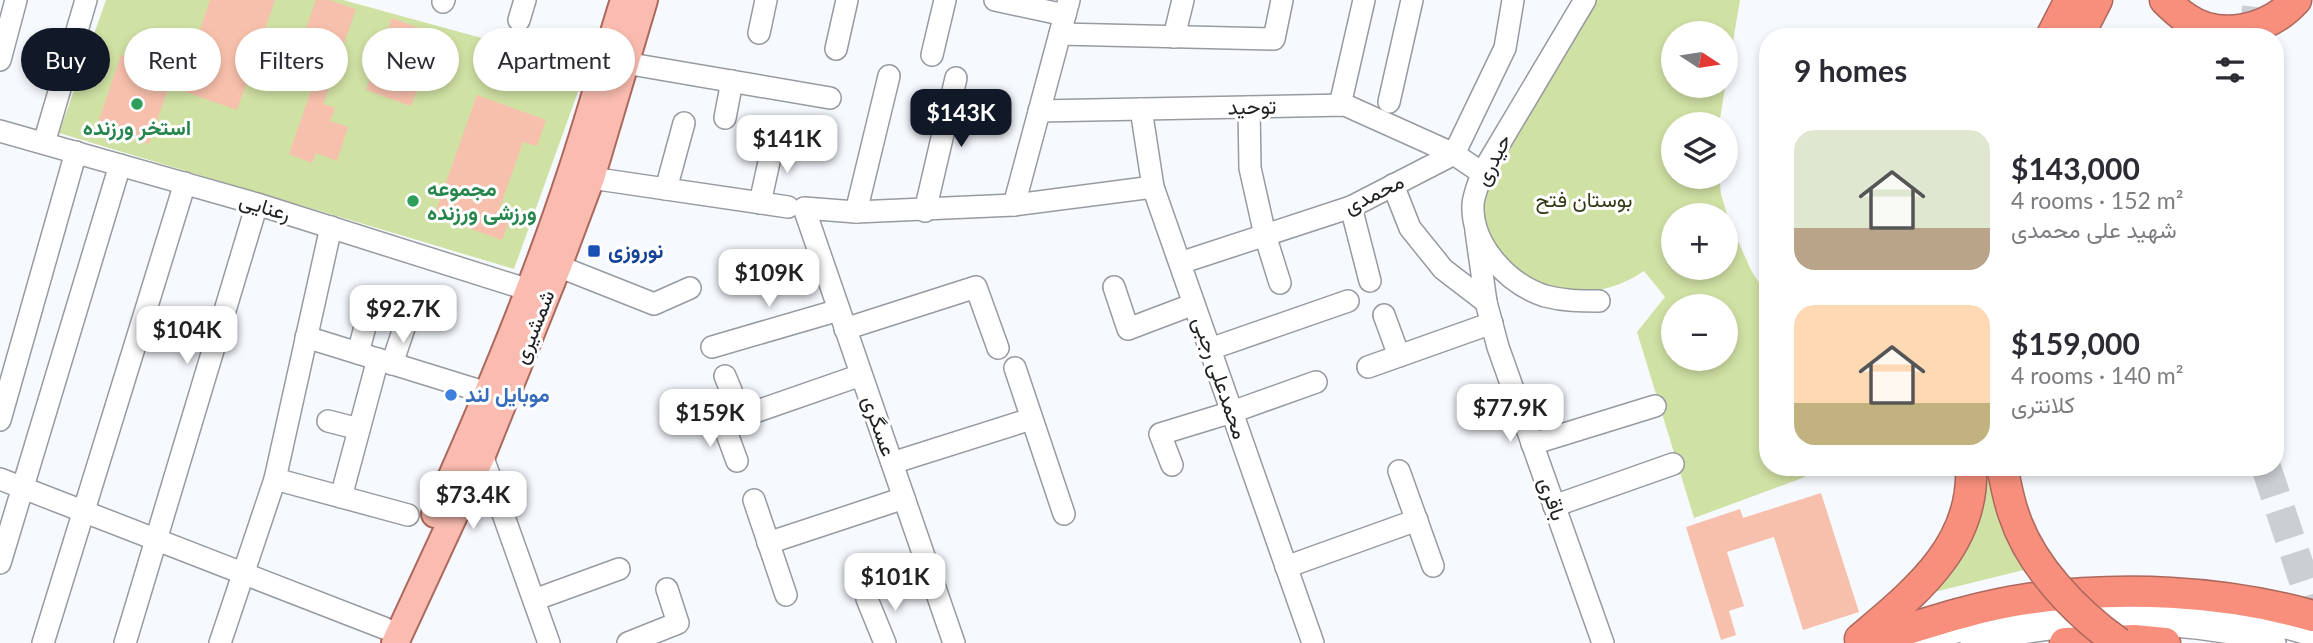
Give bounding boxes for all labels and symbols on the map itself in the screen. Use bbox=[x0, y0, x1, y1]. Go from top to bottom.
north arrow bbox=[1661, 21, 1738, 98]
pin: $143K bbox=[912, 90, 1010, 149]
street label: توحید bbox=[1227, 93, 1277, 120]
marker: استخر ورزنده bbox=[129, 96, 145, 112]
place label: استخر ورزنده bbox=[83, 114, 191, 141]
pin: $141K bbox=[738, 116, 836, 175]
street label: حیدری bbox=[1468, 129, 1517, 190]
street label: محمدی bbox=[1339, 167, 1408, 219]
place label: مجموعه ورزشی ورزنده bbox=[427, 175, 537, 226]
street label: رعنایی bbox=[236, 186, 294, 227]
park label: بوستان فتح bbox=[1536, 186, 1632, 214]
marker: مجموعه ورزشی ورزنده bbox=[405, 193, 421, 209]
place label: نوروزی bbox=[608, 237, 664, 264]
marker: نوروزی bbox=[586, 243, 602, 259]
pin: $109K bbox=[720, 250, 818, 309]
pin: $92.7K bbox=[346, 286, 460, 345]
street label: شمشیری bbox=[506, 286, 561, 368]
pin: $104K bbox=[138, 306, 236, 366]
street label: محمدعلی رجبی bbox=[1187, 313, 1254, 443]
place label: موبایل لند bbox=[465, 381, 550, 408]
pin: $77.9K bbox=[1453, 384, 1567, 444]
marker: موبایل لند bbox=[443, 387, 459, 403]
pin: $159K bbox=[661, 390, 759, 449]
street label: عسگری bbox=[857, 392, 902, 460]
pin: $73.4K bbox=[416, 472, 530, 531]
street label: باقری bbox=[1533, 474, 1572, 524]
pin: $101K bbox=[846, 554, 944, 613]

